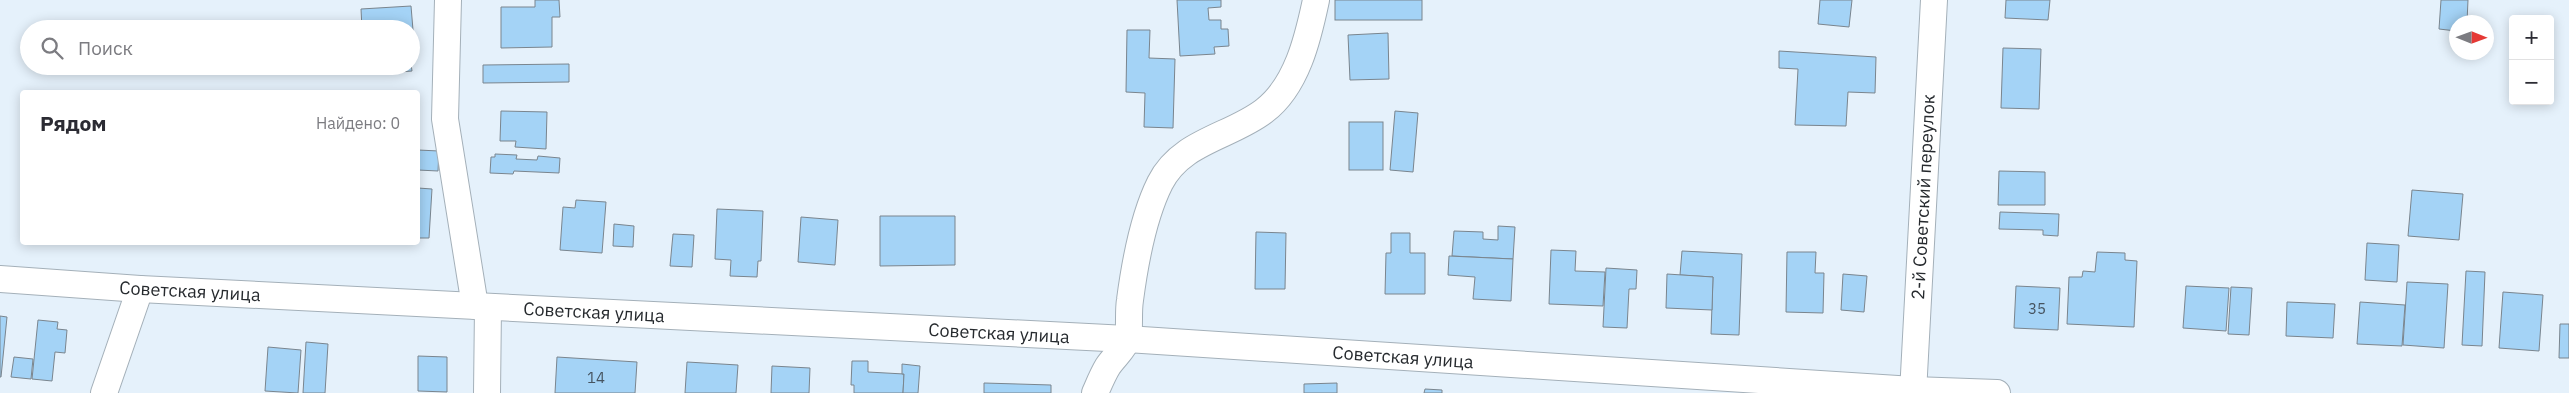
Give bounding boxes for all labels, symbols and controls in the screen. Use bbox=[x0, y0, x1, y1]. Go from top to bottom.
north arrow bbox=[2449, 15, 2494, 60]
map controls bbox=[2509, 15, 2554, 105]
button: + bbox=[2509, 15, 2554, 60]
search box bbox=[20, 20, 420, 75]
icon: search bbox=[38, 34, 66, 62]
text: Поиск bbox=[78, 36, 133, 60]
button: − bbox=[2509, 60, 2554, 105]
street label: 2-й Советский переулок bbox=[1906, 94, 1940, 300]
text: Рядом bbox=[40, 109, 107, 137]
text: Найдено: 0 bbox=[316, 113, 400, 133]
street label: Советская улица bbox=[119, 276, 262, 306]
street label: Советская улица bbox=[523, 297, 666, 327]
house number: 35 bbox=[2028, 299, 2046, 318]
street label: Советская улица bbox=[928, 318, 1071, 348]
street label: Советская улица bbox=[1332, 341, 1475, 373]
house number: 14 bbox=[587, 368, 605, 387]

